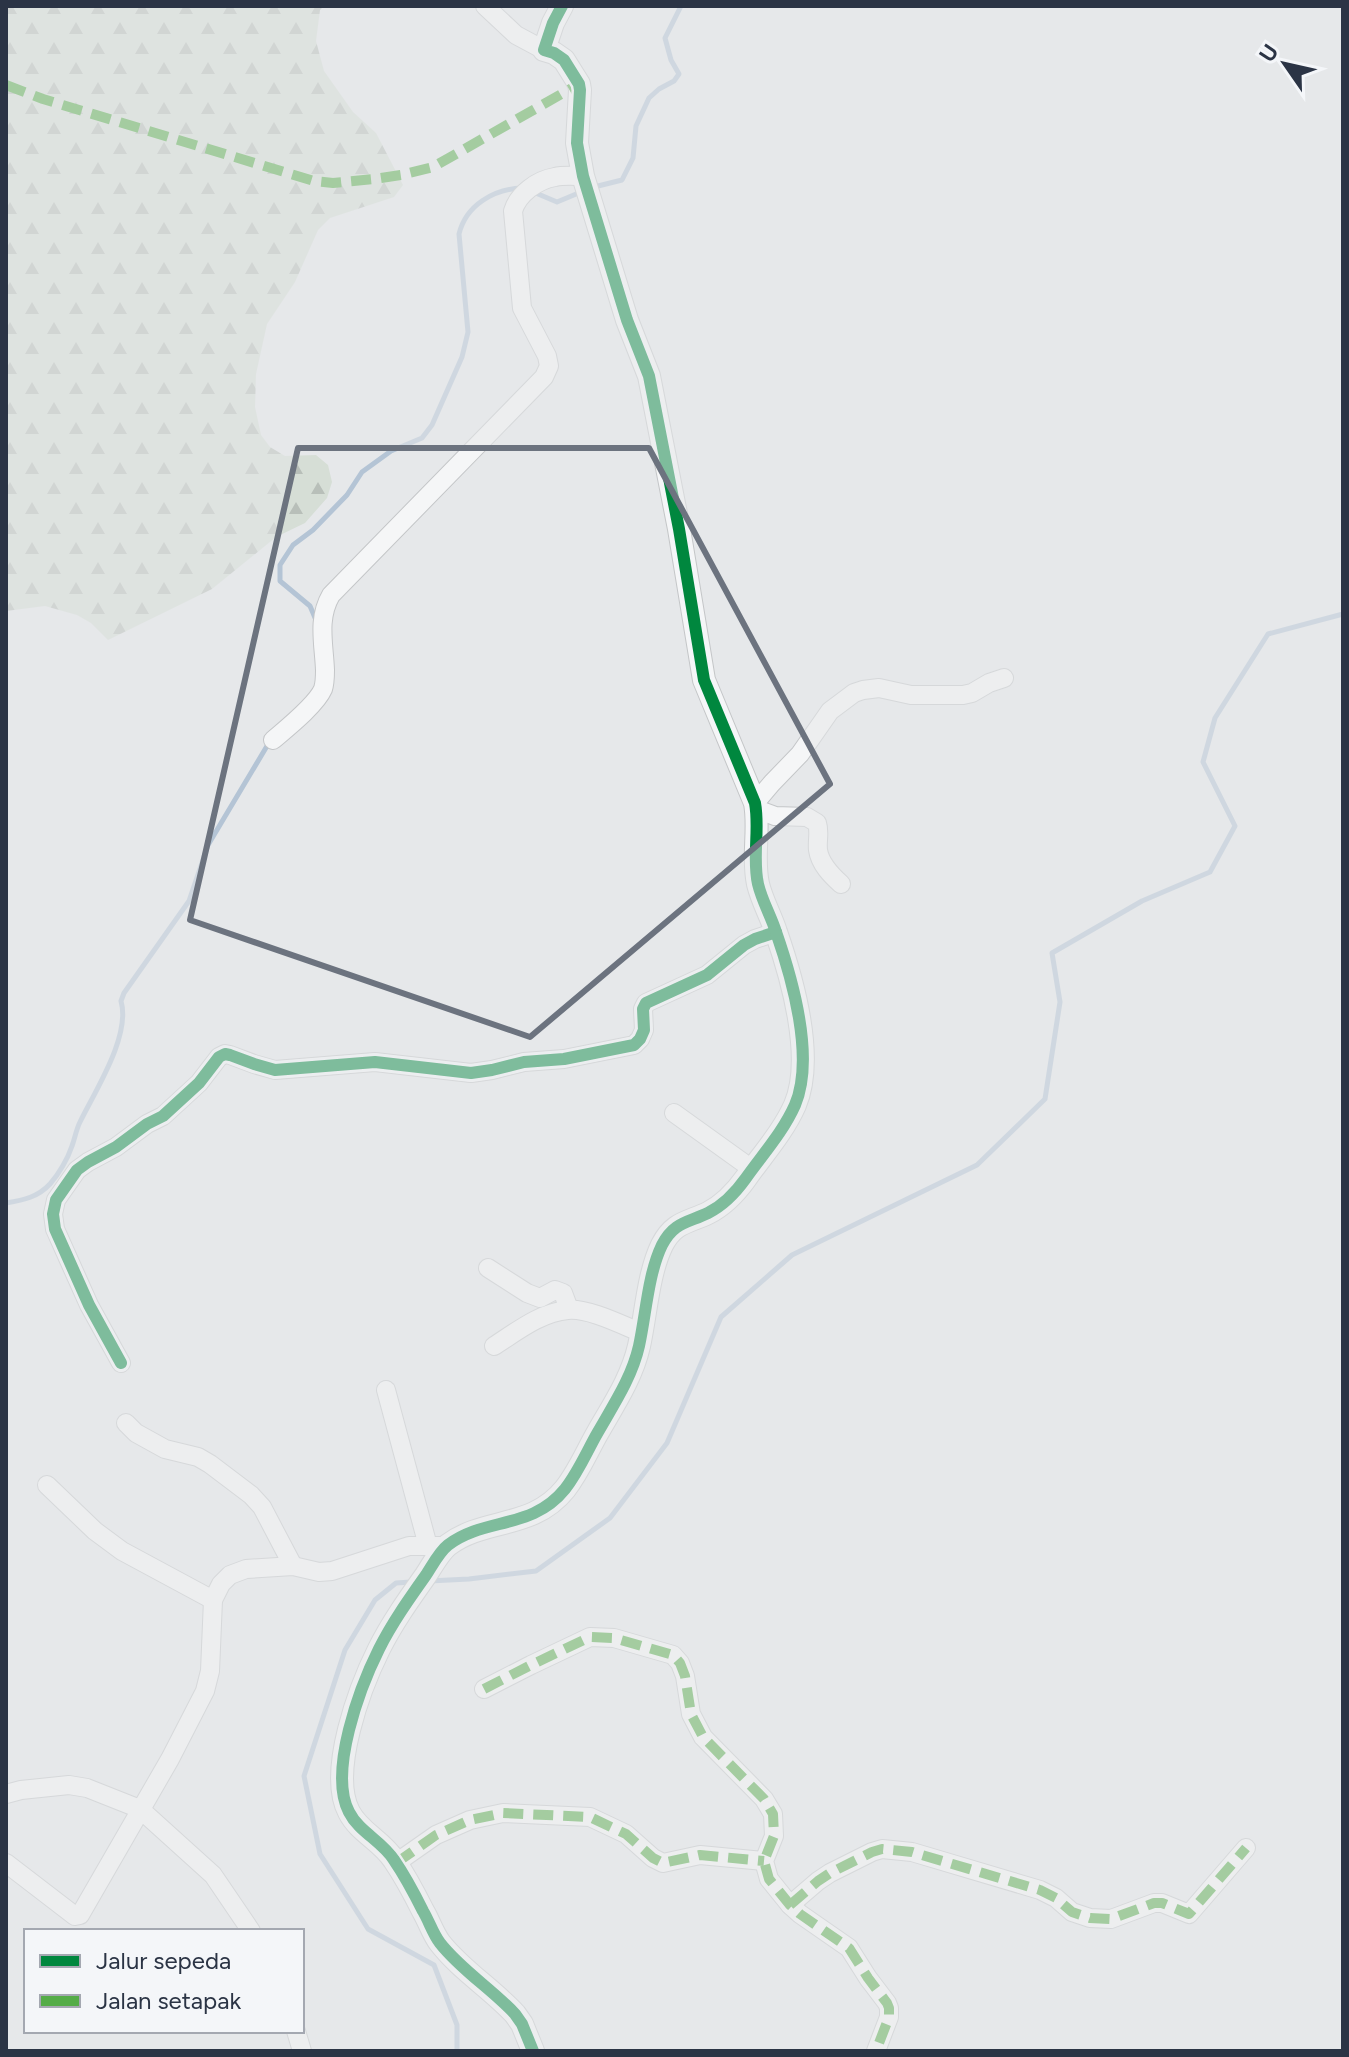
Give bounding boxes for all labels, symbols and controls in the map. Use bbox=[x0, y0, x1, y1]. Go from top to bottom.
north arrow bbox=[1245, 24, 1325, 104]
text: U bbox=[1253, 39, 1284, 67]
legend bbox=[24, 1929, 304, 2033]
text: Jalur sepeda bbox=[96, 1946, 231, 1975]
text: Jalan setapak bbox=[96, 1986, 241, 2015]

